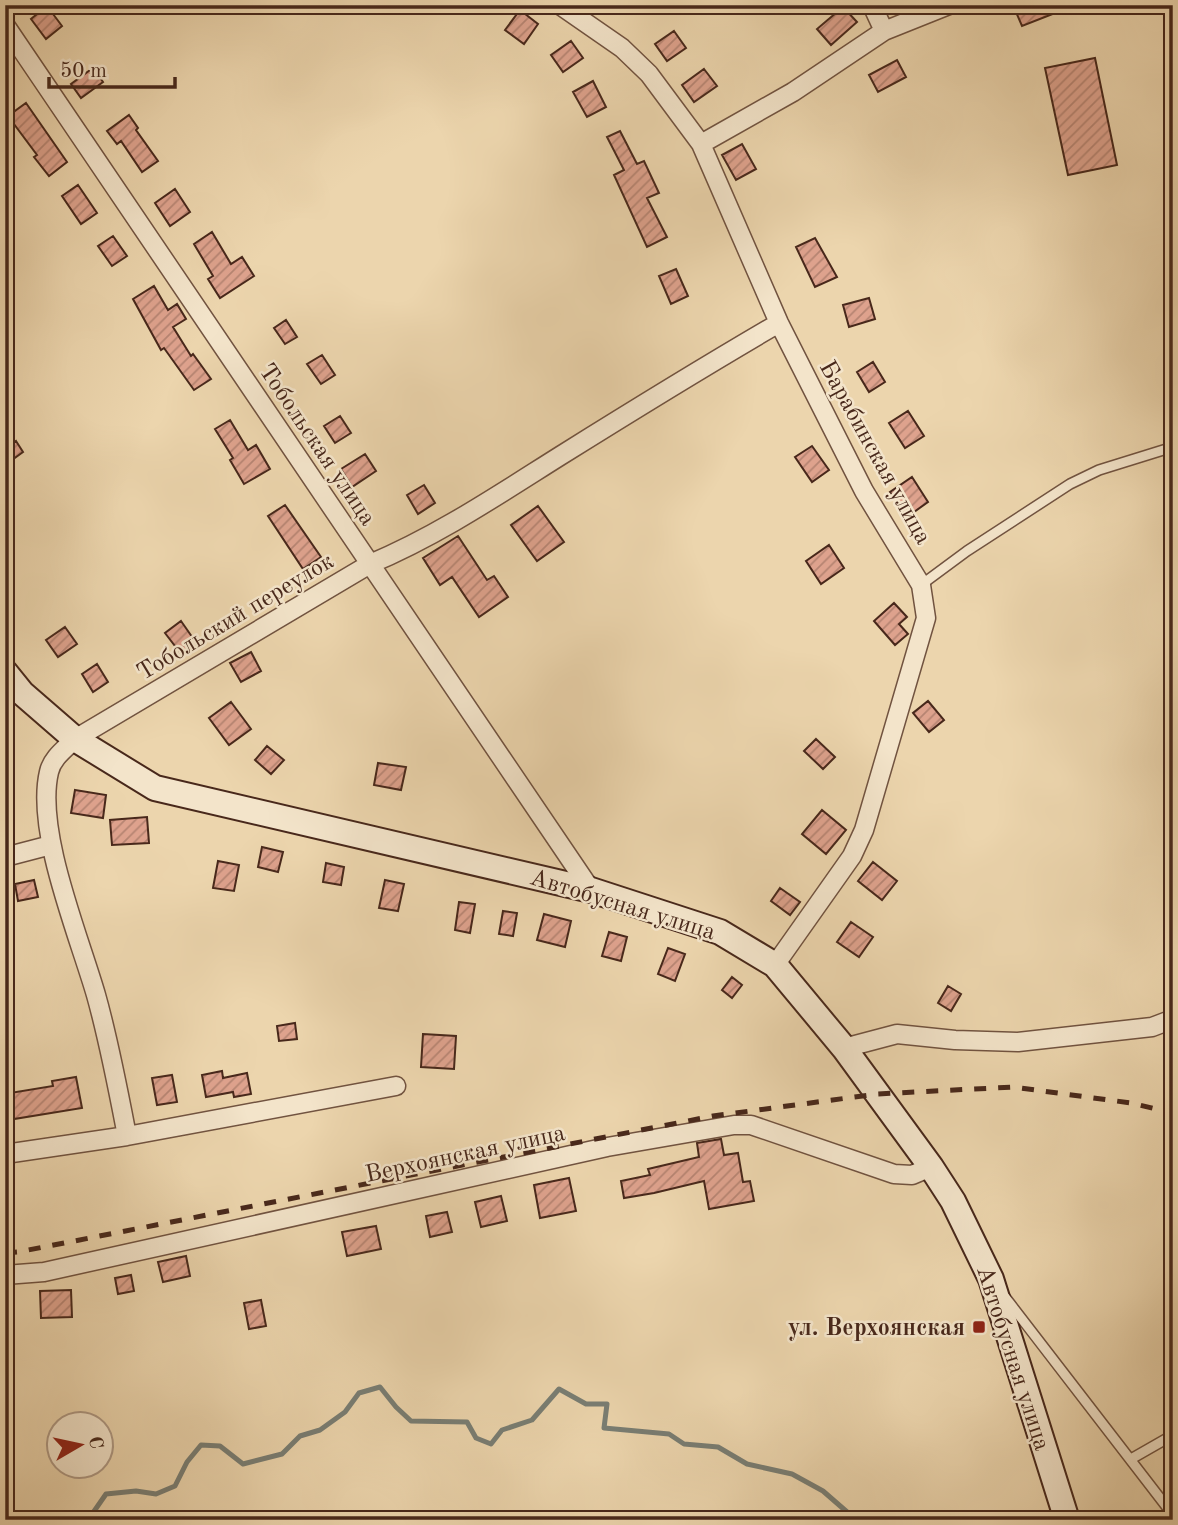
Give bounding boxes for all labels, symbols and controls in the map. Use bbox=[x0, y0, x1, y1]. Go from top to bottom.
scale bar bbox=[49, 46, 175, 90]
text: 50 m bbox=[60, 61, 107, 82]
street label: Барабинская улица bbox=[814, 357, 935, 549]
street label: Тобольская улица bbox=[253, 360, 379, 530]
street label: Тобольский переулок bbox=[134, 550, 338, 686]
street label: Автобусная улица bbox=[527, 866, 718, 946]
street label: Верхоянская улица bbox=[363, 1122, 568, 1188]
street label: Автобусная улица bbox=[971, 1263, 1053, 1454]
place label: ул. Верхоянская bbox=[788, 1317, 965, 1341]
marker: ул. Верхоянская bbox=[971, 1319, 987, 1335]
north arrow bbox=[46, 1410, 116, 1480]
text: С bbox=[84, 1435, 105, 1450]

